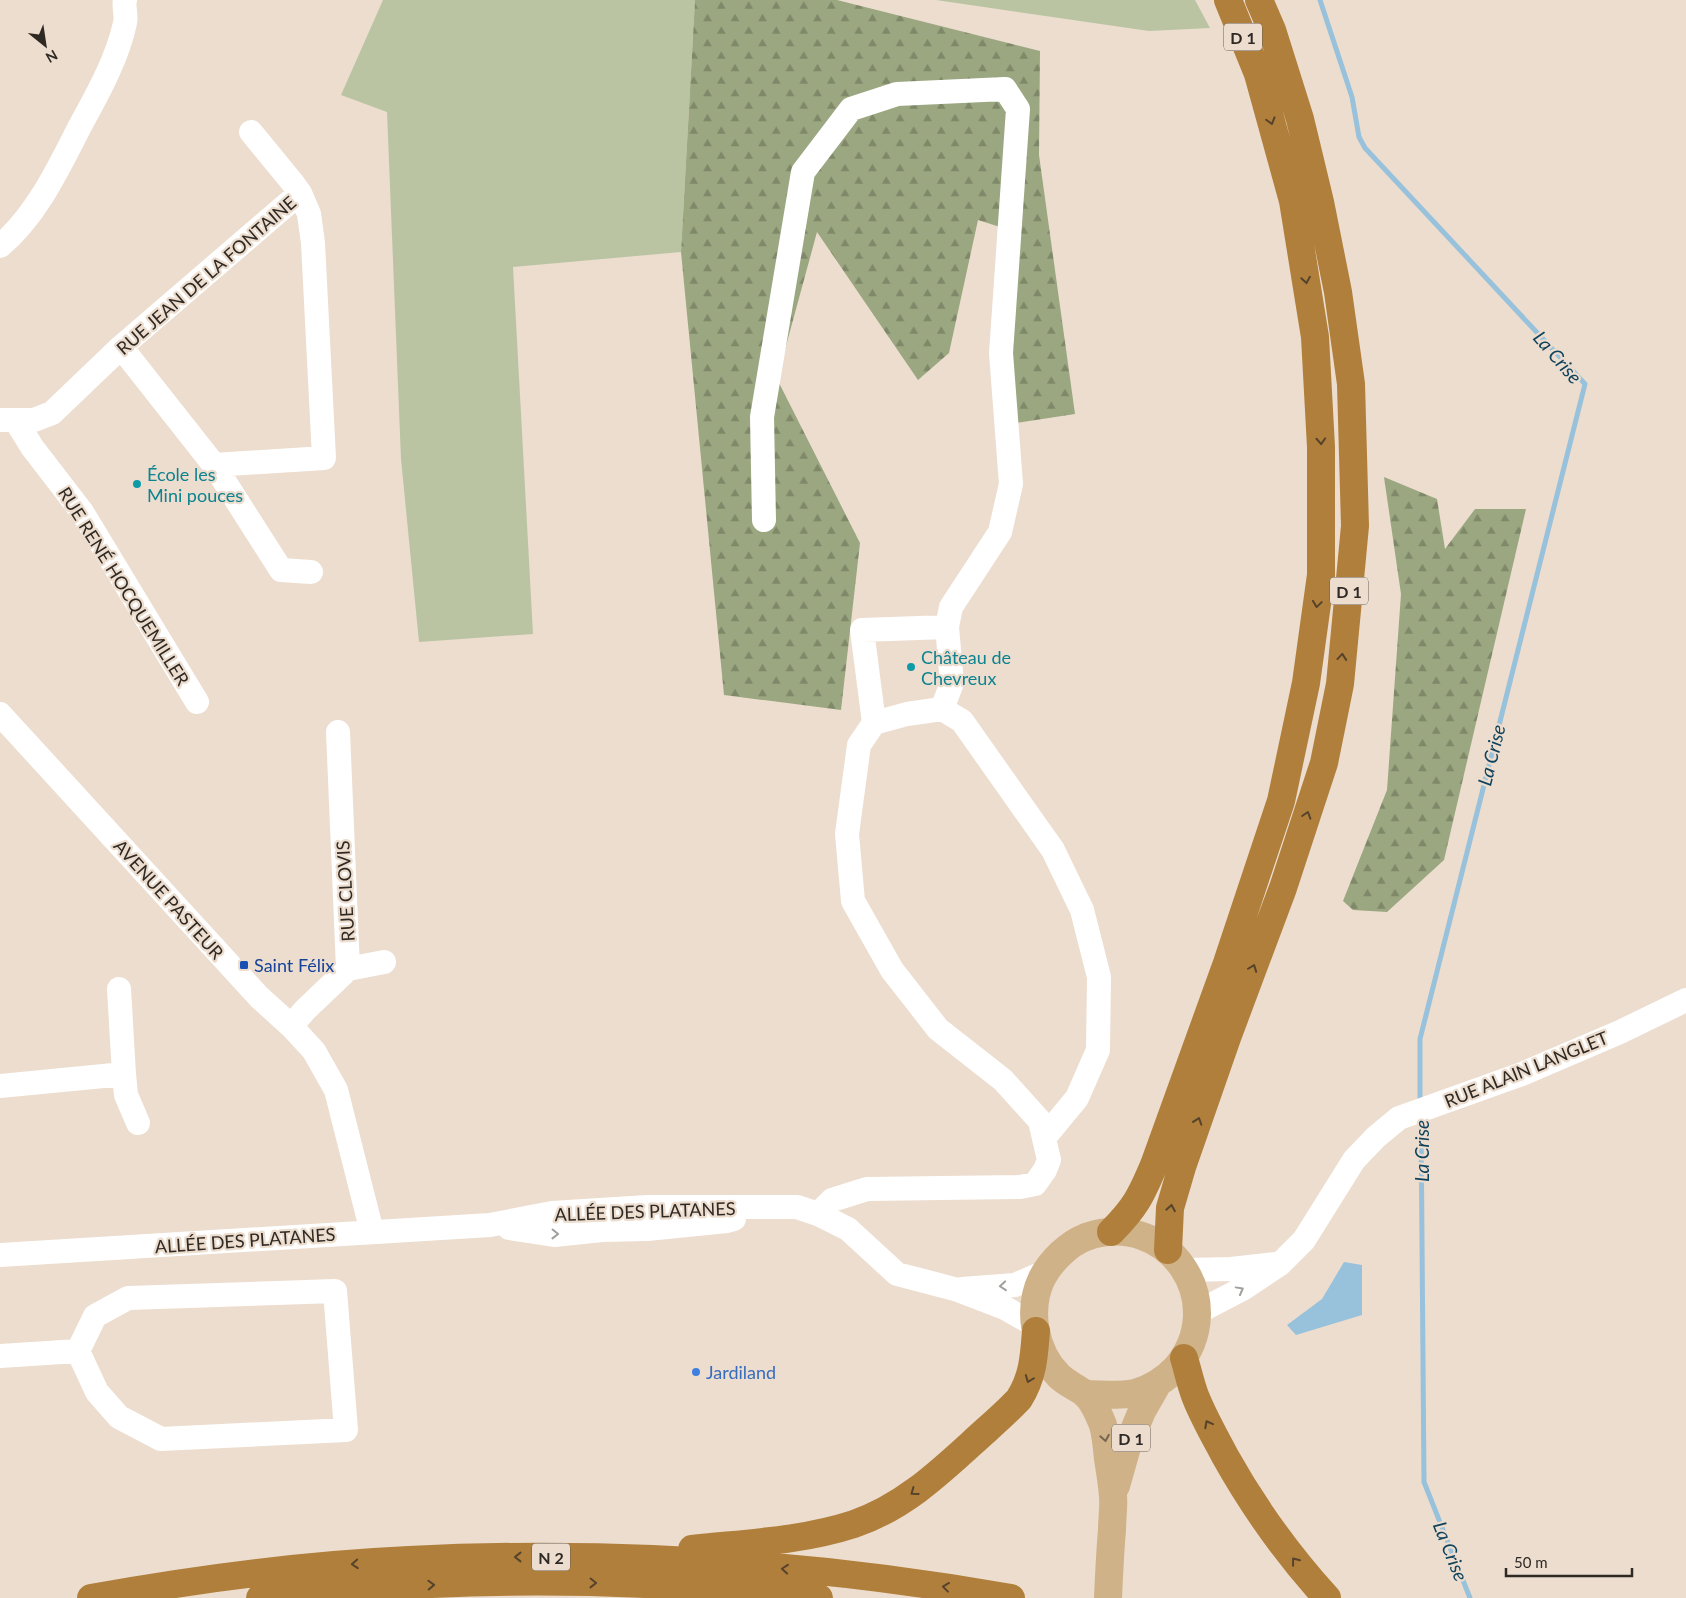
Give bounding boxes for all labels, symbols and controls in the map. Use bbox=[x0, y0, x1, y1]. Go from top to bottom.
north arrow bbox=[20, 20, 70, 70]
road number: D 1 bbox=[1224, 24, 1262, 51]
text: N bbox=[43, 47, 61, 67]
one-way arrow bbox=[1265, 117, 1276, 126]
street label: RUE JEAN DE LA FONTAINE bbox=[112, 191, 300, 359]
one-way arrow bbox=[1300, 276, 1310, 284]
water label: La Crise bbox=[1529, 326, 1587, 388]
one-way arrow bbox=[1315, 438, 1326, 446]
place label: École les Mini pouces bbox=[147, 463, 243, 506]
marker: École les Mini pouces bbox=[131, 478, 143, 490]
street label: RUE RENÉ HOCQUEMILLER bbox=[54, 483, 195, 690]
road number: D 1 bbox=[1330, 578, 1368, 604]
one-way arrow bbox=[1312, 600, 1323, 608]
place label: Château de Chevreux bbox=[921, 646, 1011, 689]
one-way arrow bbox=[1336, 653, 1347, 661]
marker: Château de Chevreux bbox=[905, 661, 917, 673]
water label: La Crise bbox=[1472, 722, 1510, 788]
one-way arrow bbox=[1301, 811, 1311, 820]
street label: AVENUE PASTEUR bbox=[110, 835, 229, 964]
street label: RUE CLOVIS bbox=[331, 840, 359, 942]
place label: Saint Félix bbox=[254, 954, 334, 976]
marker: Saint Félix bbox=[238, 959, 250, 971]
one-way arrow bbox=[1247, 964, 1257, 973]
street label: RUE ALAIN LANGLET bbox=[1441, 1026, 1611, 1112]
one-way arrow bbox=[1192, 1117, 1202, 1126]
water label: La Crise bbox=[1410, 1120, 1433, 1182]
street label: ALLÉE DES PLATANES bbox=[554, 1197, 736, 1225]
one-way arrow bbox=[1165, 1204, 1176, 1212]
street label: ALLÉE DES PLATANES bbox=[154, 1223, 336, 1257]
one-way arrow bbox=[552, 1229, 559, 1239]
one-way arrow bbox=[998, 1280, 1006, 1291]
one-way arrow bbox=[1235, 1286, 1244, 1296]
place label: Jardiland bbox=[706, 1361, 776, 1383]
marker: Jardiland bbox=[690, 1366, 702, 1378]
one-way arrow bbox=[1025, 1374, 1035, 1383]
one-way arrow bbox=[1204, 1420, 1214, 1429]
road number: D 1 bbox=[1112, 1425, 1150, 1452]
one-way arrow bbox=[1100, 1434, 1110, 1443]
one-way arrow bbox=[911, 1486, 920, 1496]
water label: La Crise bbox=[1429, 1518, 1473, 1584]
road number: N 2 bbox=[532, 1544, 570, 1570]
scale bar bbox=[1506, 1546, 1632, 1578]
one-way arrow bbox=[513, 1552, 521, 1562]
text: 50 m bbox=[1514, 1553, 1548, 1571]
one-way arrow bbox=[1292, 1557, 1301, 1567]
one-way arrow bbox=[351, 1558, 359, 1569]
one-way arrow bbox=[780, 1564, 788, 1575]
one-way arrow bbox=[590, 1578, 597, 1588]
one-way arrow bbox=[427, 1579, 435, 1590]
one-way arrow bbox=[942, 1583, 950, 1593]

